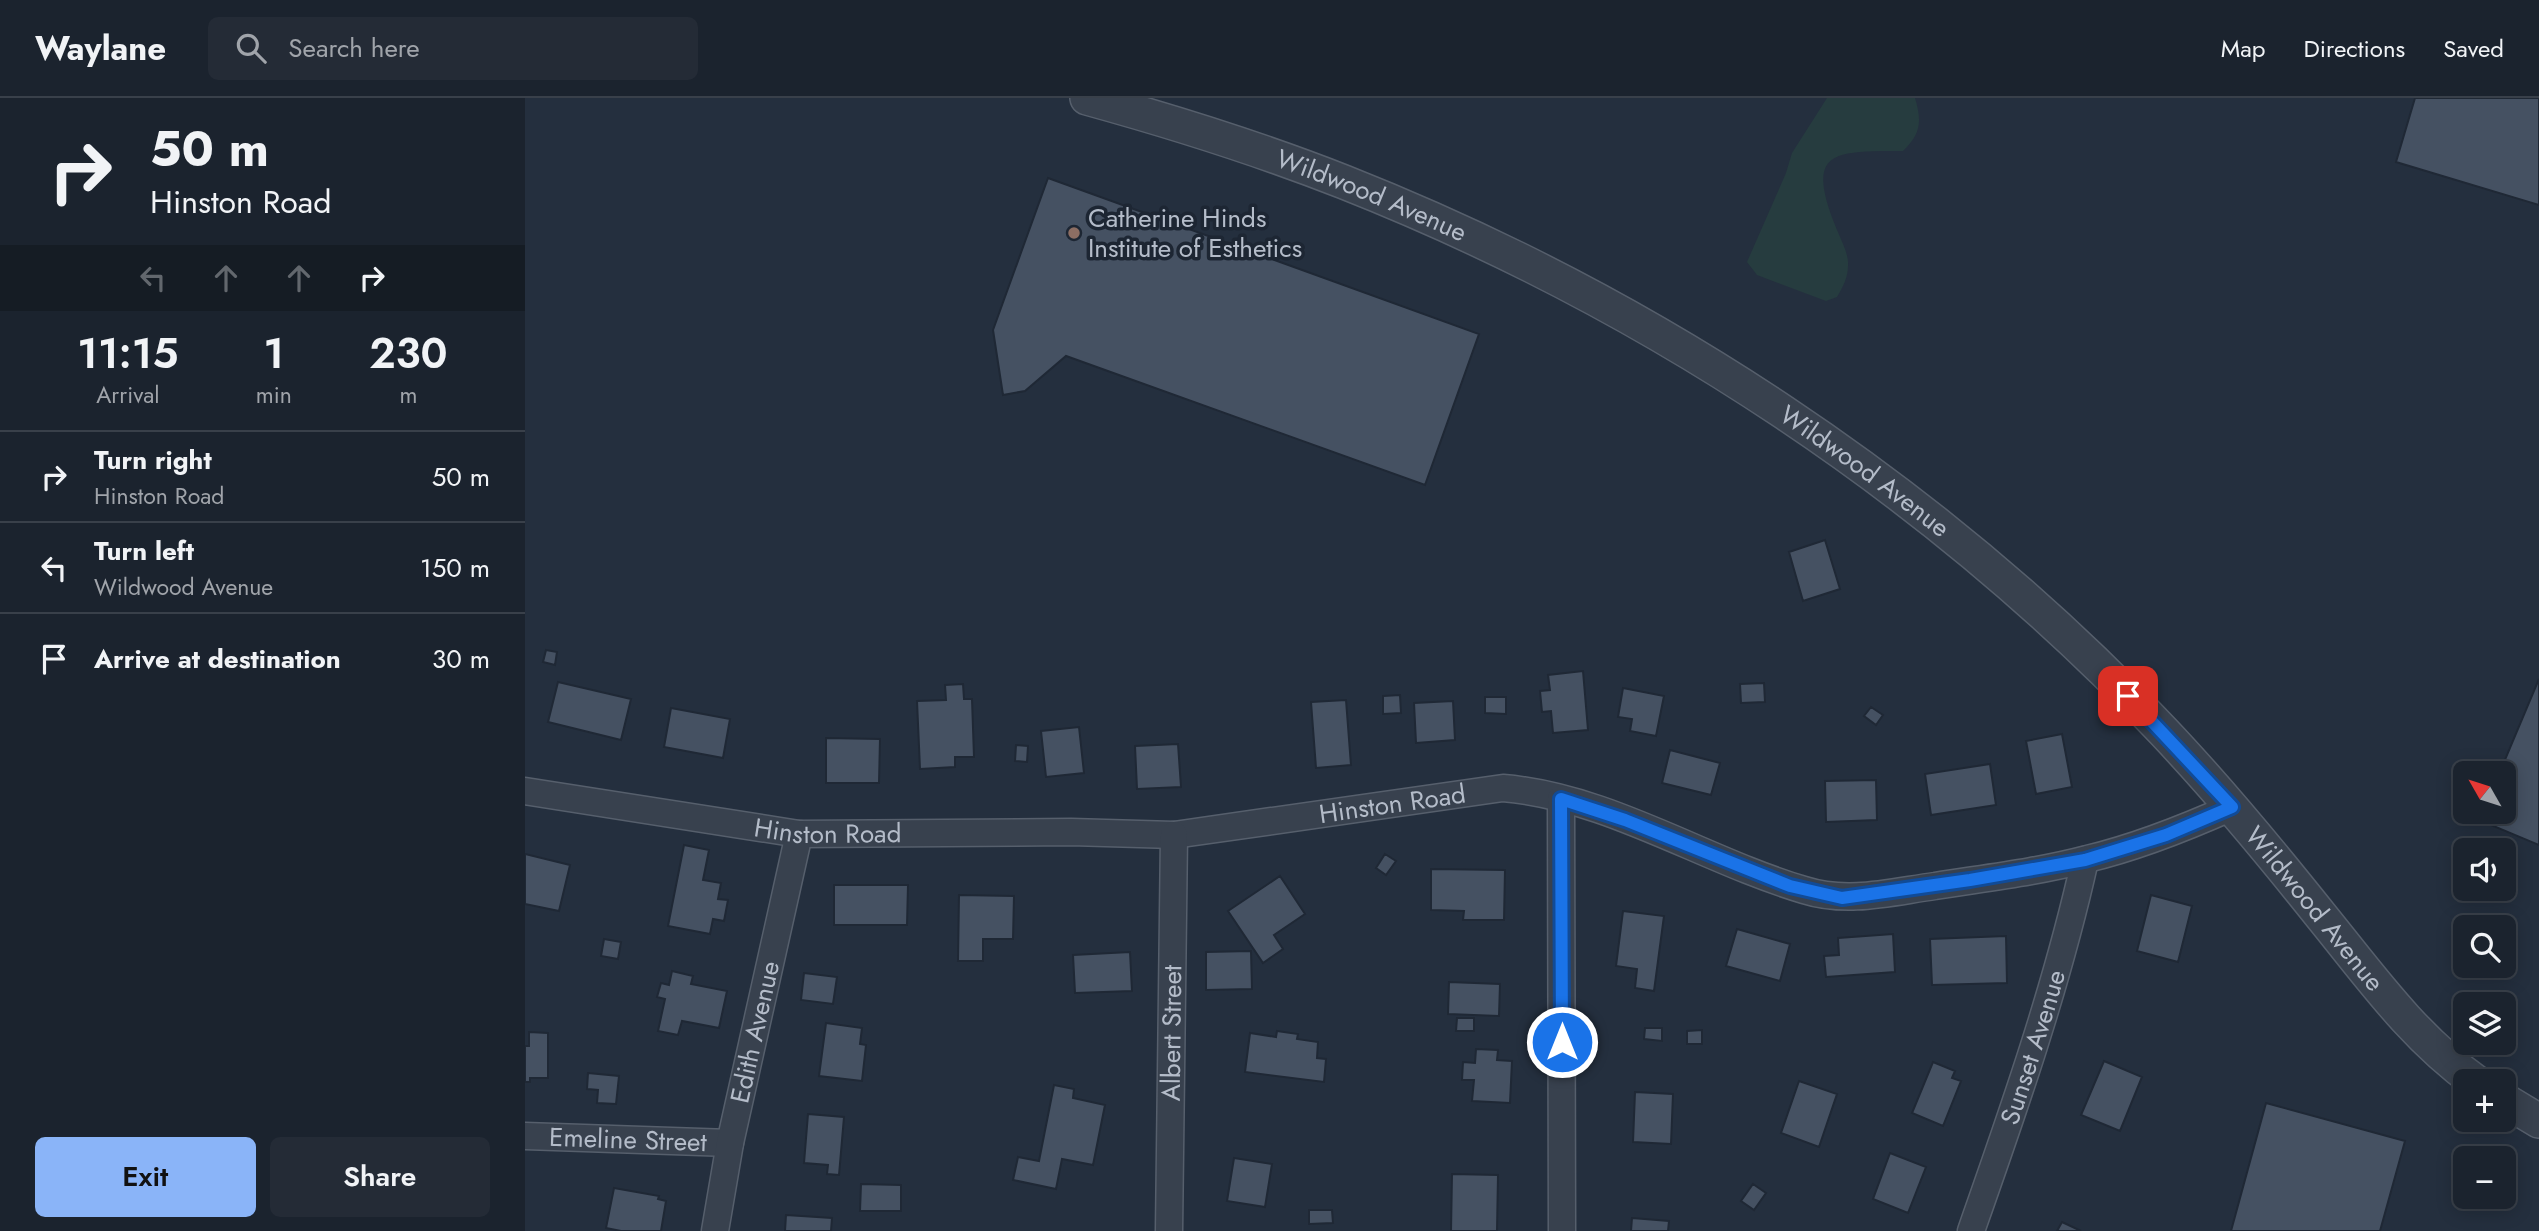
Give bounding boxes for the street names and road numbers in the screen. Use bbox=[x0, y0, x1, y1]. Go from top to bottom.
street label: Wildwood Avenue bbox=[1271, 139, 1473, 251]
street label: Wildwood Avenue bbox=[1772, 396, 1958, 546]
street label: Hinston Road bbox=[1317, 775, 1468, 833]
street label: Hinston Road bbox=[751, 808, 902, 853]
street label: Wildwood Avenue bbox=[2236, 818, 2393, 1000]
street label: Edith Avenue bbox=[720, 957, 789, 1107]
street label: Albert Street bbox=[1152, 964, 1191, 1101]
street label: Sunset Avenue bbox=[1990, 965, 2075, 1130]
street label: Emeline Street bbox=[549, 1118, 708, 1161]

